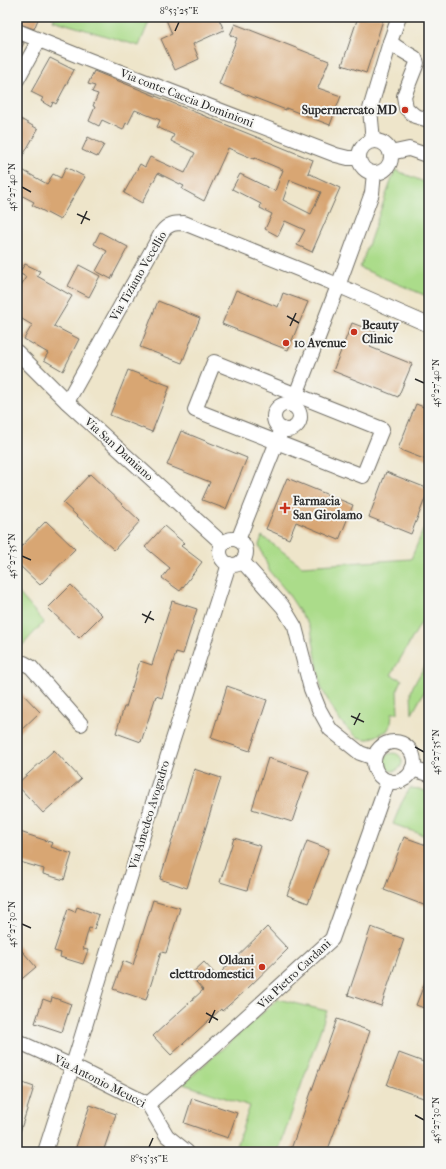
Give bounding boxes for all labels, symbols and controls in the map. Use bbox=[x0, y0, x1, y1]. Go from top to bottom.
text: 8°53'25"E bbox=[160, 5, 198, 17]
street label: Via conte Caccia Dominioni bbox=[117, 66, 256, 130]
place label: Supermercato MD bbox=[302, 103, 397, 118]
marker: Supermercato MD bbox=[400, 105, 410, 115]
text: 45°27'40"N bbox=[6, 162, 18, 211]
street label: Via Tiziano Vecellio bbox=[106, 229, 169, 324]
place label: Beauty Clinic bbox=[362, 318, 399, 346]
marker: Beauty Clinic bbox=[349, 327, 359, 337]
place label: 10 Avenue bbox=[294, 336, 346, 350]
marker: 10 Avenue bbox=[281, 338, 291, 348]
text: 45°27'40"N bbox=[430, 358, 442, 407]
street label: Via San Damiano bbox=[81, 414, 156, 483]
place label: Farmacia San Girolamo bbox=[292, 494, 362, 522]
marker: Farmacia San Girolamo bbox=[280, 503, 290, 513]
text: 45°27'35"N bbox=[6, 533, 18, 579]
text: 45°27'35"N bbox=[430, 729, 442, 775]
street label: Via Amedeo Avogadro bbox=[125, 759, 172, 872]
text: 45°27'30"N bbox=[6, 900, 18, 947]
street label: Via Pietro Cardani bbox=[254, 936, 334, 1012]
place label: Oldani elettrodomestici bbox=[170, 953, 254, 981]
marker: Oldani elettrodomestici bbox=[257, 962, 267, 972]
street label: Via Antonio Meucci bbox=[51, 1051, 149, 1110]
text: 45°27'30"N bbox=[430, 1096, 442, 1143]
text: 8°53'35"E bbox=[130, 1153, 168, 1165]

